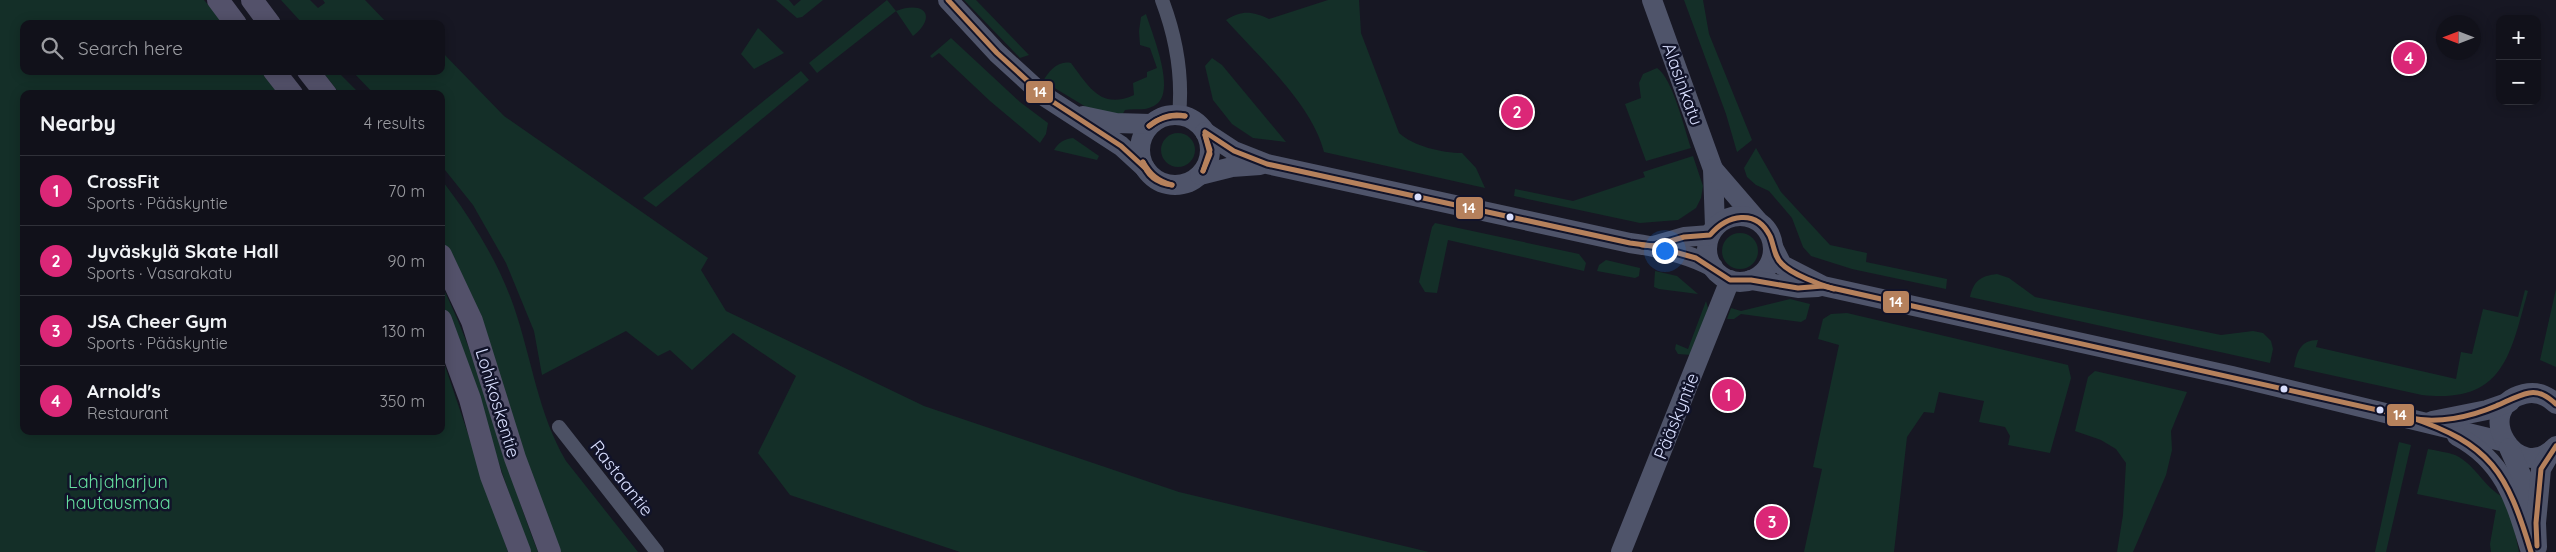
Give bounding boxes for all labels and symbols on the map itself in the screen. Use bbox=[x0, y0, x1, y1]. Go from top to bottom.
north arrow bbox=[2436, 15, 2481, 60]
pin: 4 bbox=[2393, 39, 2425, 77]
street label: Alasinkatu bbox=[1657, 40, 1709, 128]
line badge: 14 bbox=[1025, 80, 1054, 104]
text: 14 bbox=[1033, 83, 1047, 101]
pin: 2 bbox=[1501, 93, 1533, 131]
unlabelled marker bbox=[1413, 192, 1423, 202]
line badge: 14 bbox=[1455, 196, 1484, 220]
text: 14 bbox=[1462, 199, 1476, 217]
unlabelled marker bbox=[1505, 212, 1515, 222]
your location bbox=[1652, 238, 1678, 264]
line badge: 14 bbox=[1882, 290, 1910, 314]
text: 14 bbox=[1889, 293, 1903, 311]
street label: Lohikoskentie bbox=[470, 346, 526, 460]
street label: Pääskyntie bbox=[1648, 369, 1704, 463]
pin: 1 bbox=[1712, 376, 1744, 414]
unlabelled marker bbox=[2279, 384, 2289, 394]
line badge: 14 bbox=[2386, 403, 2415, 427]
unlabelled marker bbox=[2375, 405, 2385, 415]
text: 14 bbox=[2393, 406, 2407, 424]
street label: Rastaantie bbox=[585, 435, 659, 521]
park label: Lahjaharjun hautausmaa bbox=[65, 470, 171, 514]
pin: 3 bbox=[1756, 503, 1788, 541]

